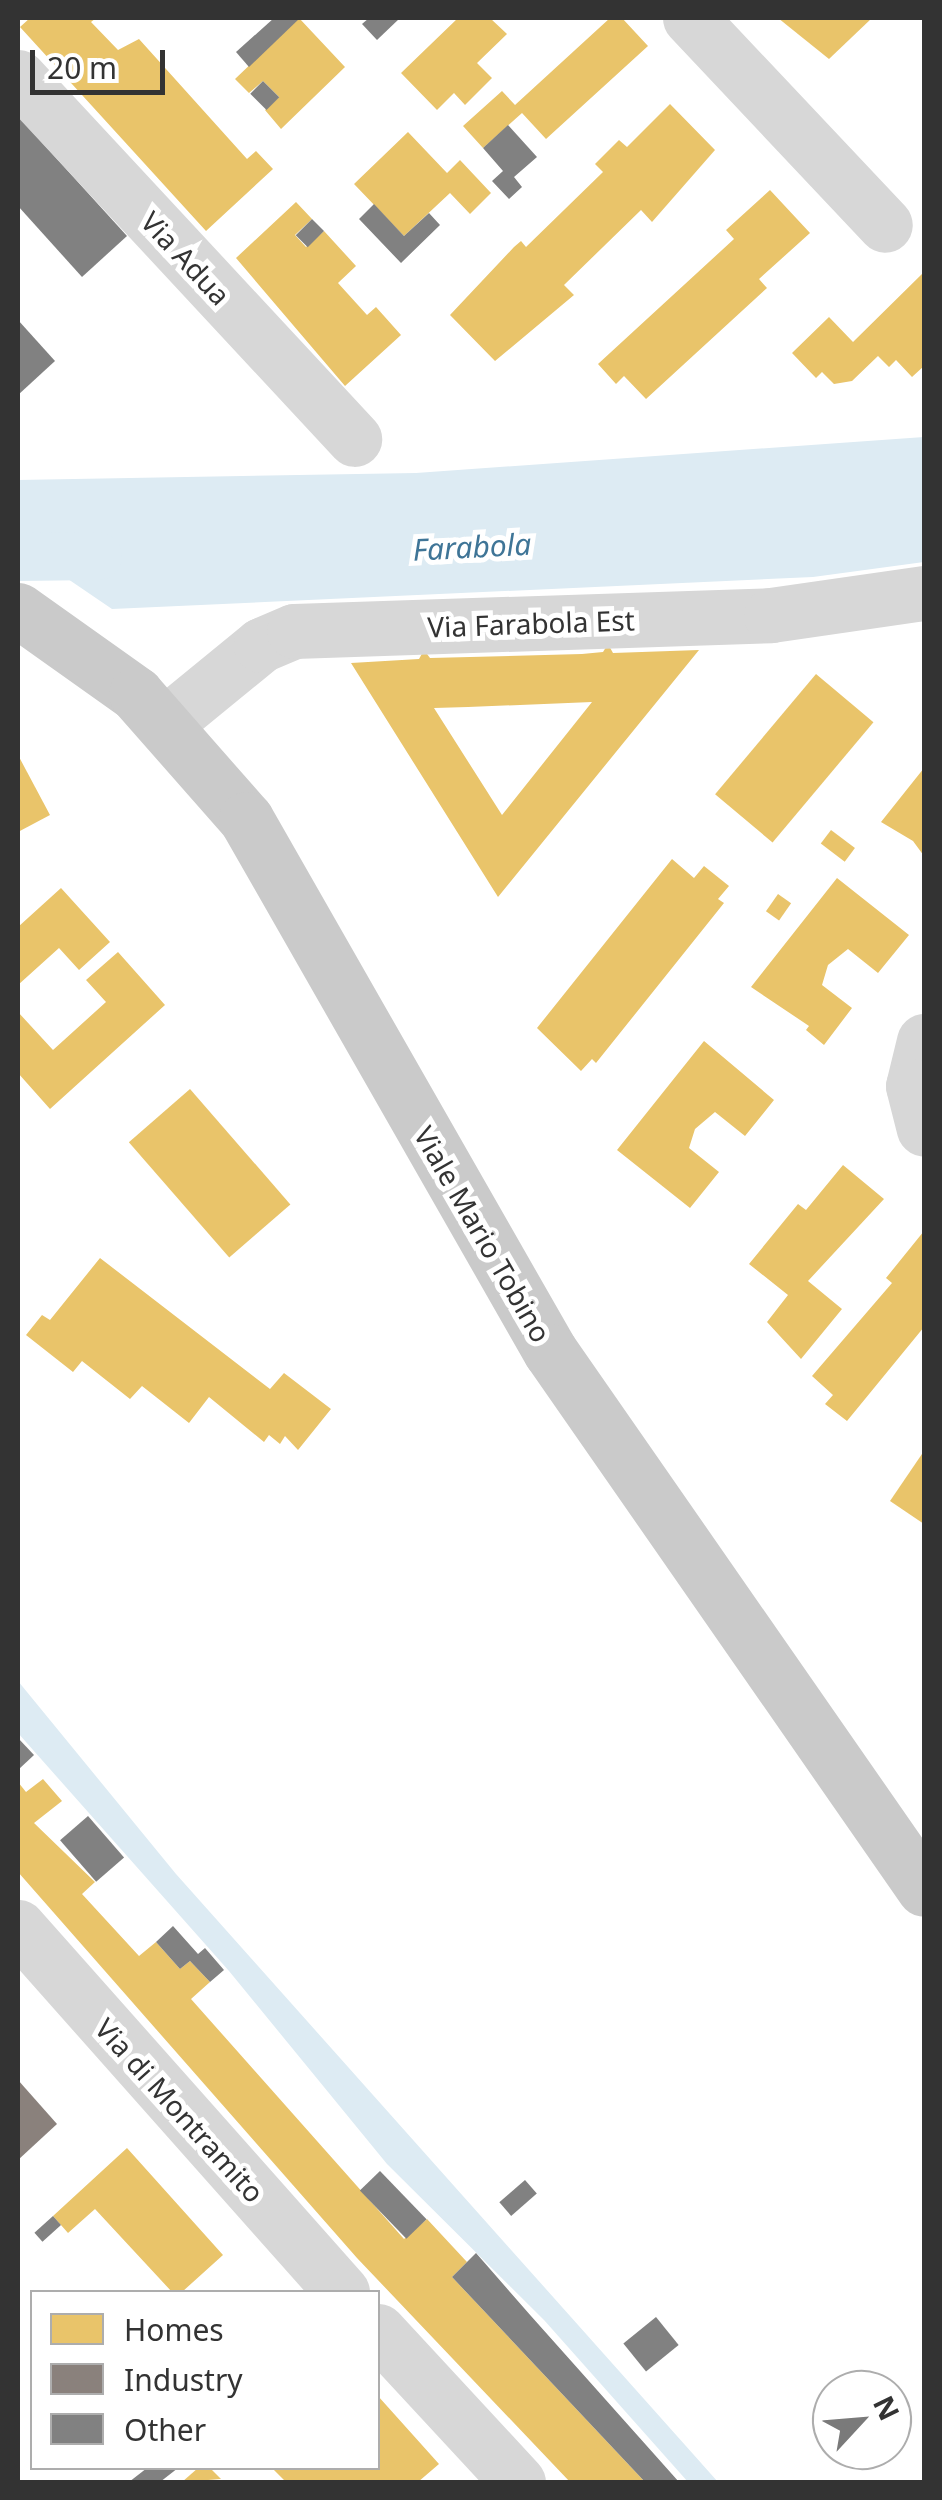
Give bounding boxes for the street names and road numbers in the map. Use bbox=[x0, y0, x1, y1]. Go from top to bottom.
street label: Via Adua bbox=[134, 204, 238, 312]
street label: Via Farabola Est bbox=[427, 603, 635, 643]
street label: Viale Mario Tobino bbox=[408, 1120, 558, 1348]
street label: Via di Montramito bbox=[89, 2011, 271, 2209]

